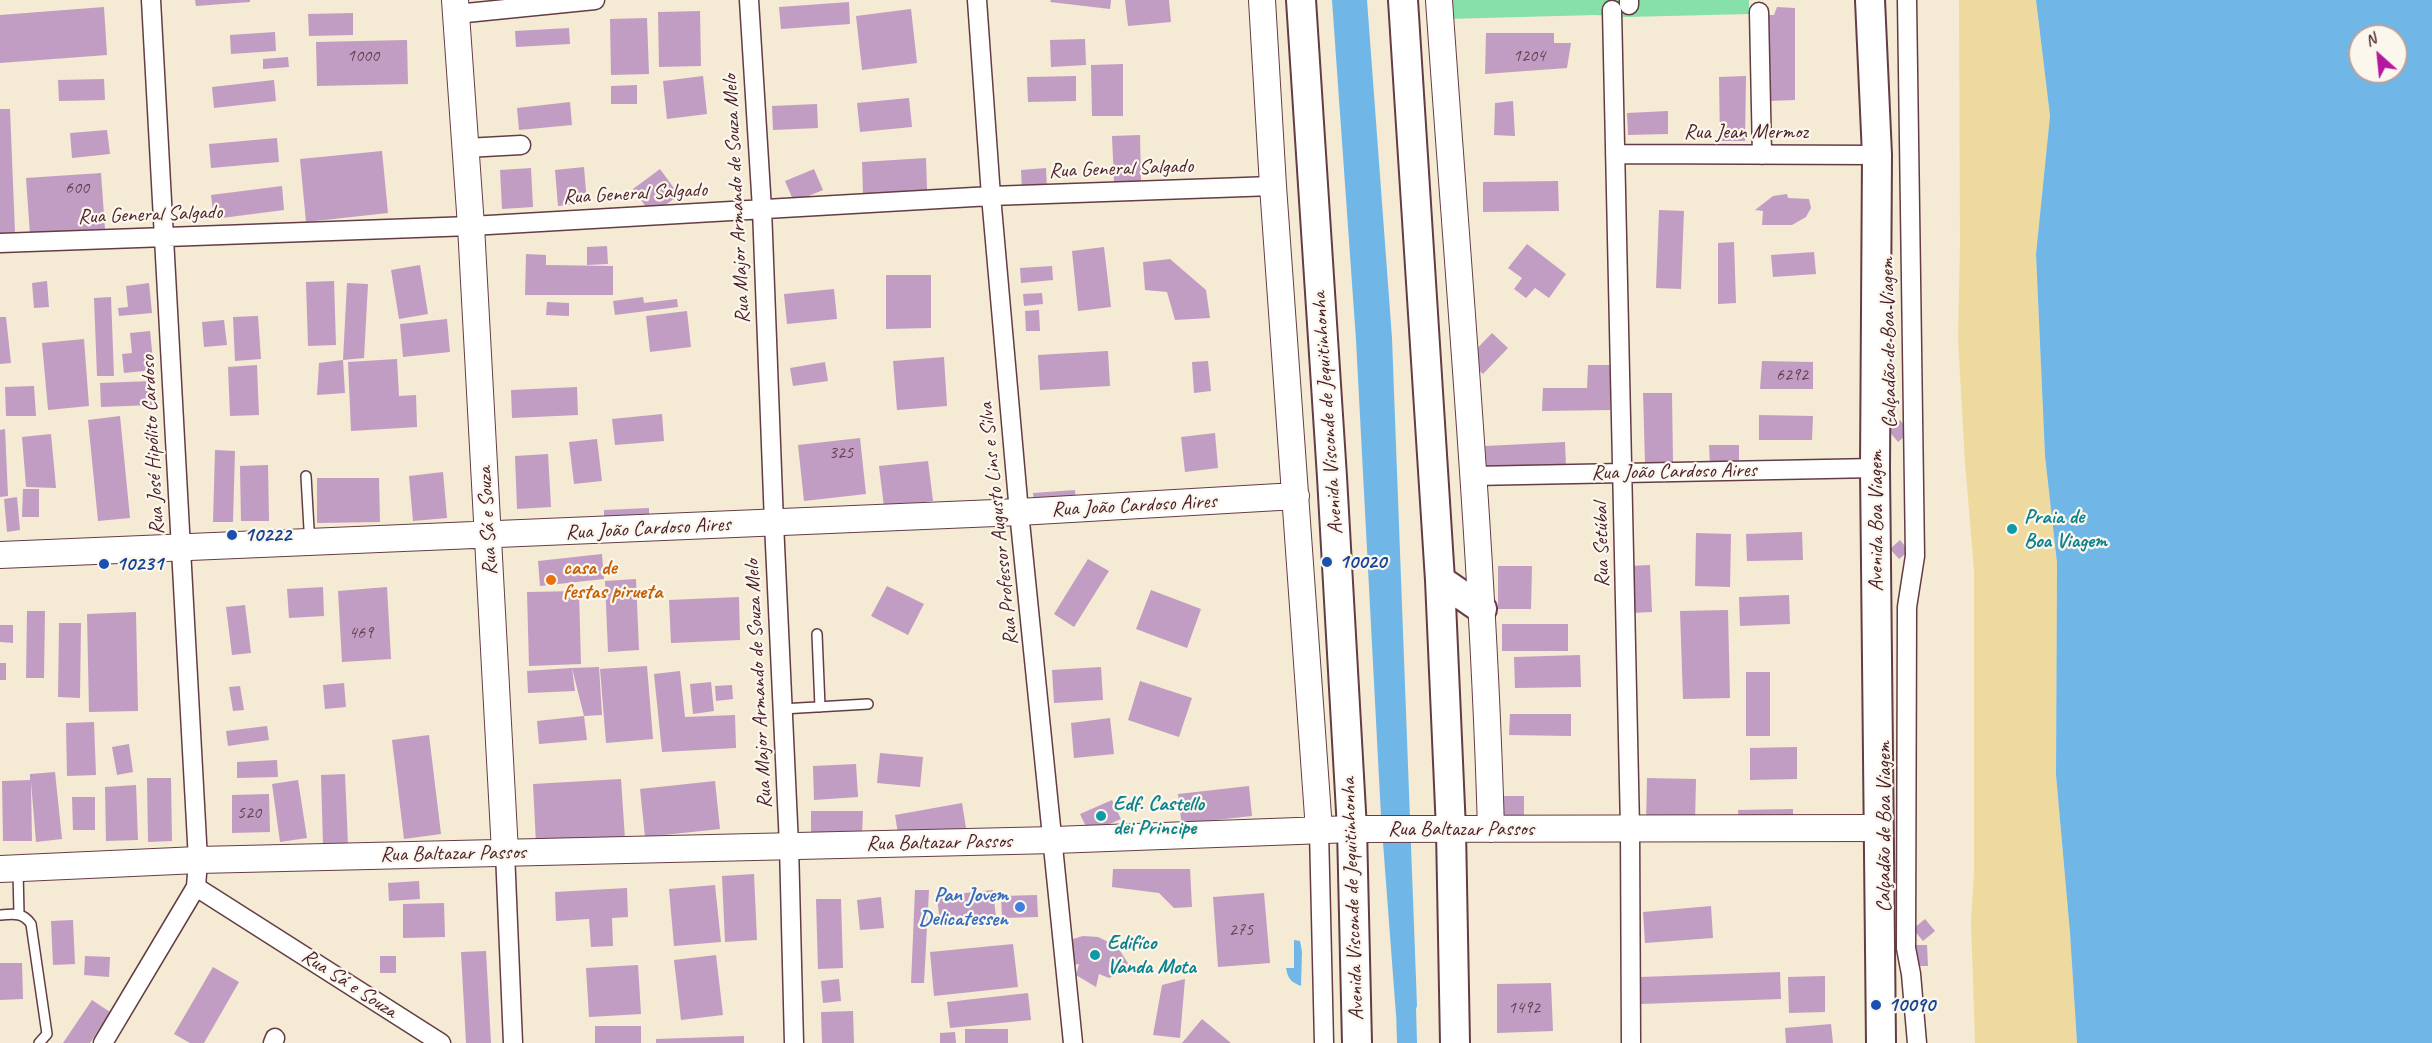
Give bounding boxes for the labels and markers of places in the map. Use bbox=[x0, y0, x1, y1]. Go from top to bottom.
place label: Praia de Boa Viagem bbox=[2024, 504, 2107, 554]
place label: 10222 bbox=[244, 522, 291, 548]
marker: Praia de Boa Viagem bbox=[2005, 522, 2019, 536]
marker: 10222 bbox=[225, 528, 239, 542]
place label: 10020 bbox=[1339, 549, 1386, 575]
place label: 10231 bbox=[116, 551, 163, 577]
place label: casa de festas pirueta bbox=[563, 555, 662, 605]
marker: 10020 bbox=[1320, 555, 1334, 569]
marker: 10231 bbox=[97, 557, 111, 571]
marker: casa de festas pirueta bbox=[544, 573, 558, 587]
place label: Edf. Castello dei Principe bbox=[1113, 791, 1204, 841]
marker: Edf. Castello dei Principe bbox=[1094, 809, 1108, 823]
place label: Pan Jovem Delicatessen bbox=[919, 882, 1008, 932]
marker: Pan Jovem Delicatessen bbox=[1013, 900, 1027, 914]
place label: Edifíco Vanda Mota bbox=[1107, 930, 1196, 980]
marker: Edifíco Vanda Mota bbox=[1088, 948, 1102, 962]
place label: 10090 bbox=[1888, 992, 1935, 1018]
marker: 10090 bbox=[1869, 998, 1883, 1012]

